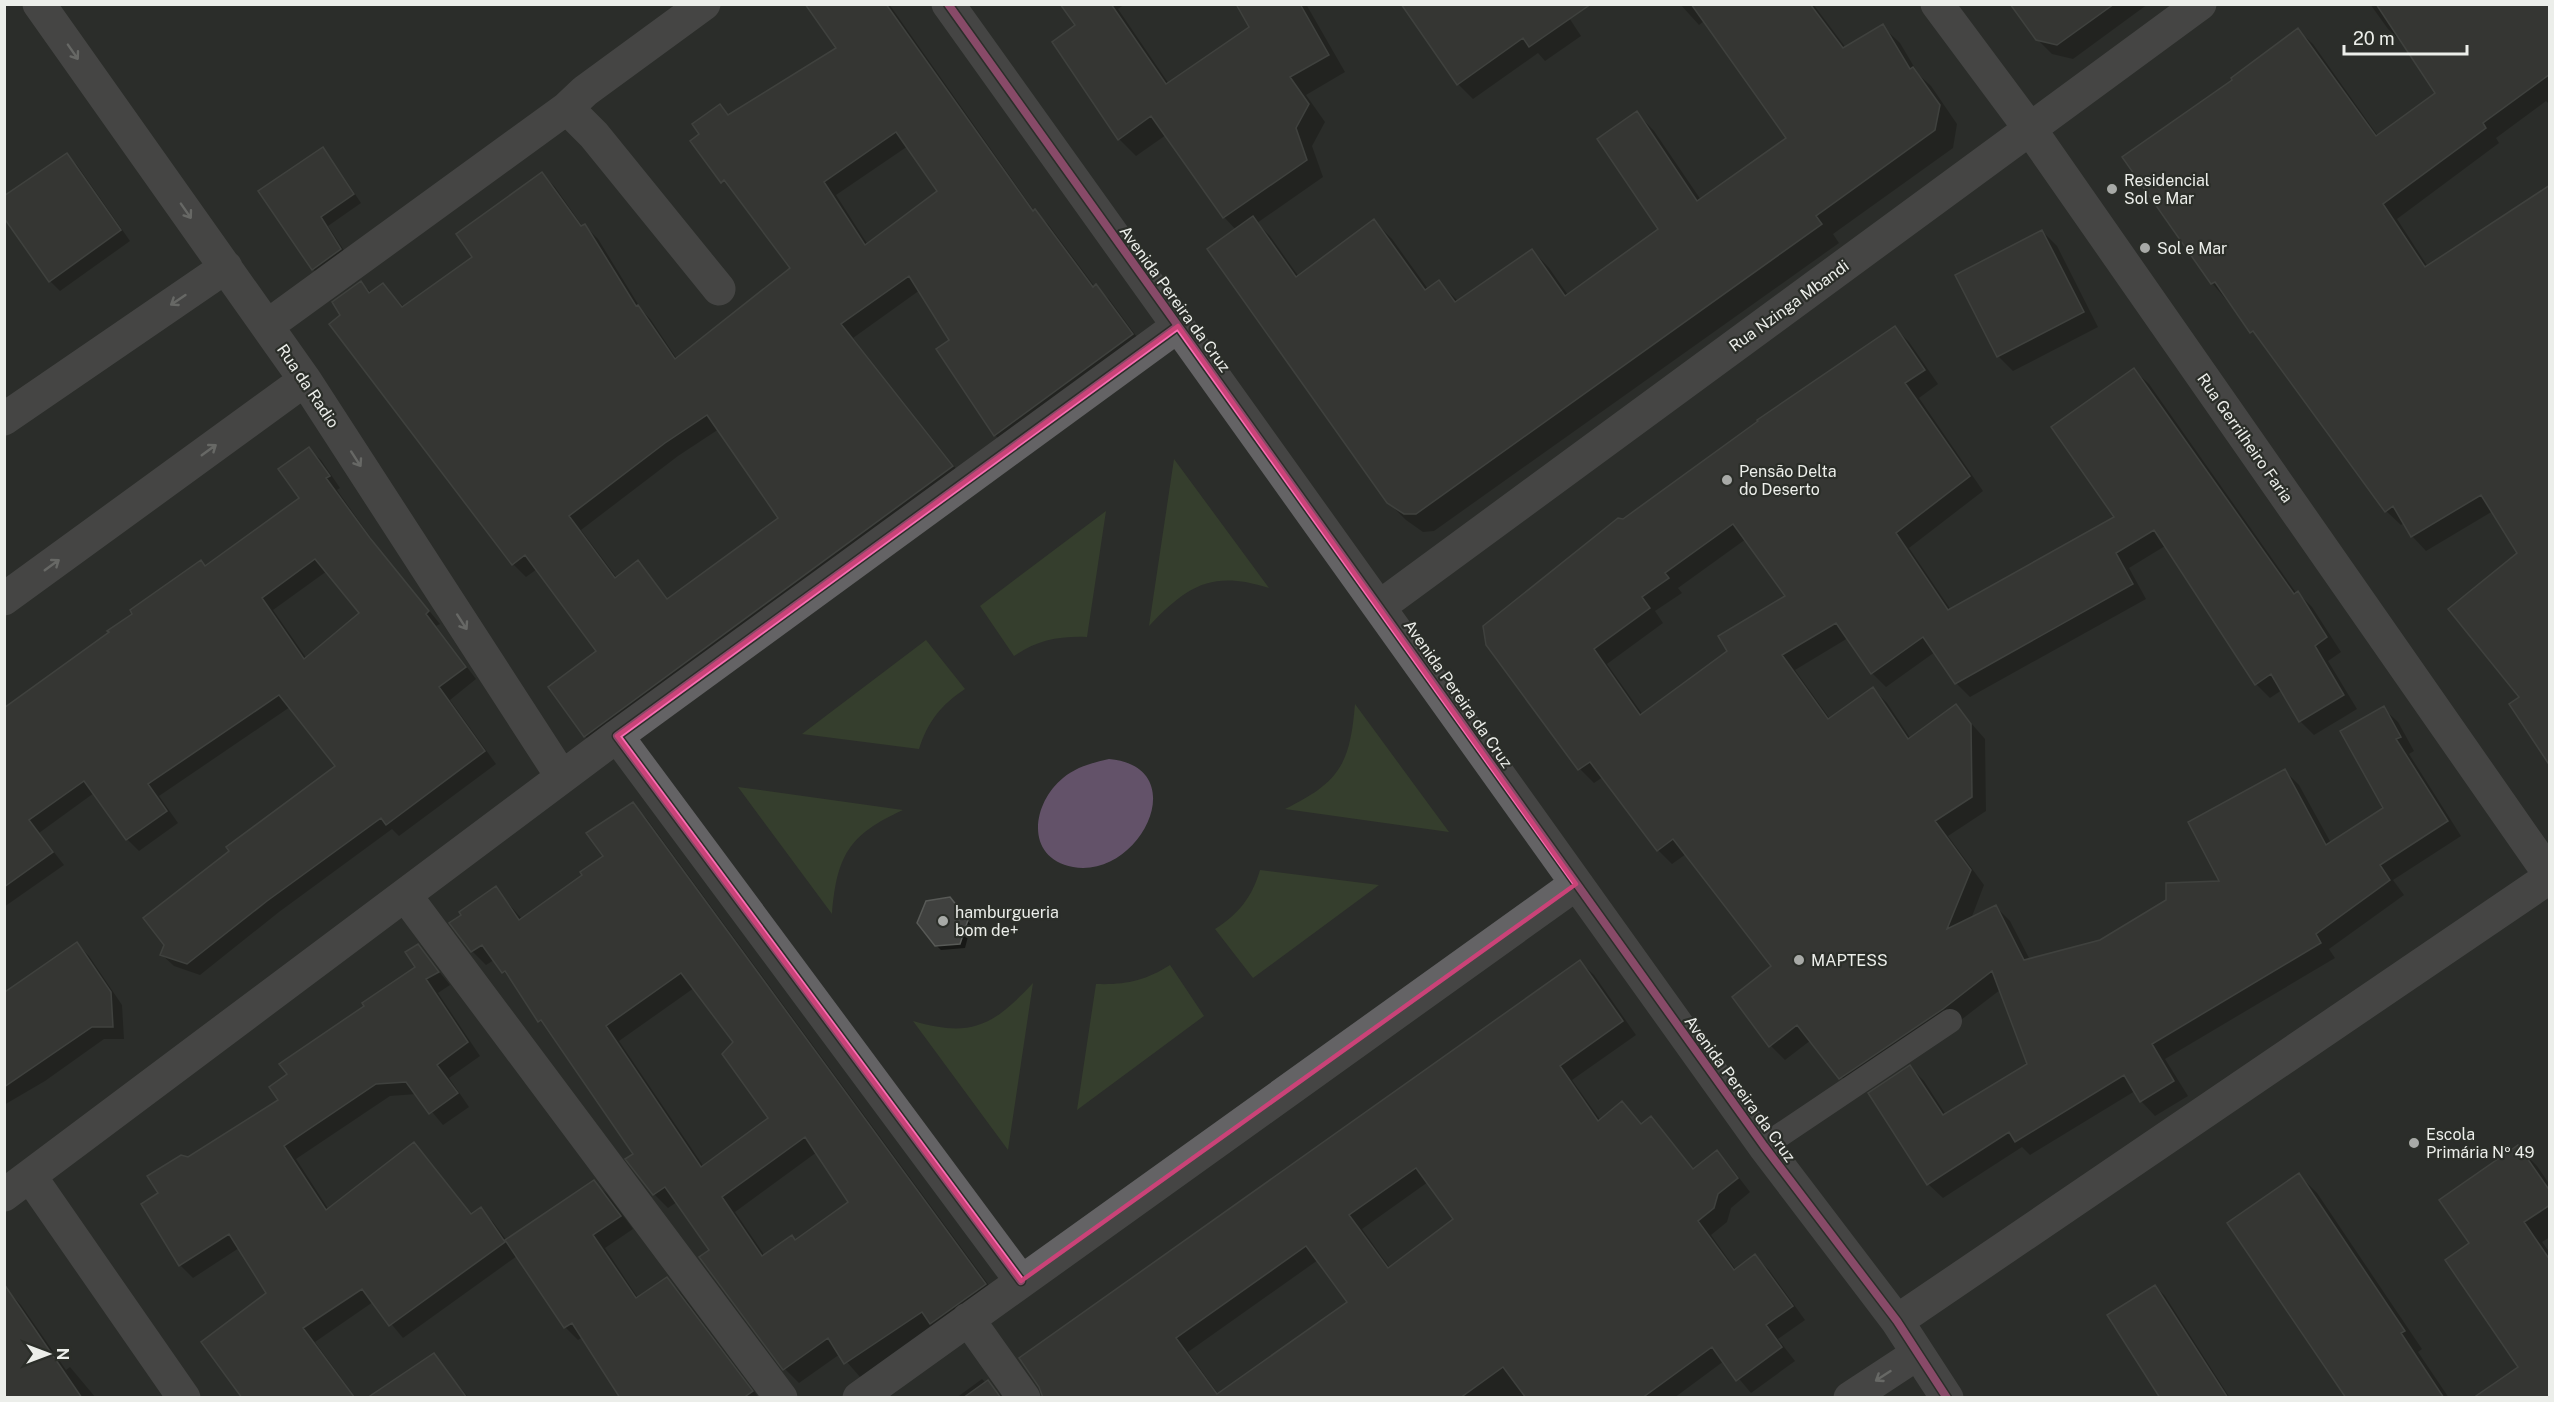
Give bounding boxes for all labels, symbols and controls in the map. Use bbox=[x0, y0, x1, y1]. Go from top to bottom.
scale bar bbox=[2344, 18, 2467, 56]
text: 20 m bbox=[2353, 28, 2395, 49]
one-way arrow bbox=[67, 44, 79, 60]
place label: Residencial Sol e Mar bbox=[2124, 171, 2210, 208]
marker: Residencial Sol e Mar bbox=[2105, 182, 2119, 196]
one-way arrow bbox=[180, 203, 192, 219]
street label: Avenida Pereira da Cruz bbox=[1116, 222, 1235, 376]
place label: Sol e Mar bbox=[2157, 239, 2227, 258]
marker: Sol e Mar bbox=[2138, 241, 2152, 255]
street label: Rua Nzinga Mbandi bbox=[1725, 256, 1853, 356]
one-way arrow bbox=[170, 294, 186, 306]
street label: Rua da Radio bbox=[273, 340, 343, 432]
street label: Rua Gerrilheiro Faria bbox=[2193, 370, 2297, 506]
one-way arrow bbox=[201, 443, 217, 456]
one-way arrow bbox=[349, 450, 362, 467]
place label: Pensão Delta do Deserto bbox=[1739, 462, 1836, 499]
marker: Pensão Delta do Deserto bbox=[1720, 473, 1734, 487]
one-way arrow bbox=[43, 559, 59, 571]
one-way arrow bbox=[456, 613, 468, 630]
street label: Avenida Pereira da Cruz bbox=[1400, 616, 1516, 772]
place label: hamburgueria bom de+ bbox=[955, 903, 1059, 940]
marker: hamburgueria bom de+ bbox=[936, 914, 950, 928]
place label: MAPTESS bbox=[1811, 951, 1888, 970]
marker: MAPTESS bbox=[1792, 953, 1806, 967]
street label: Avenida Pereira da Cruz bbox=[1681, 1012, 1800, 1166]
place label: Escola Primária Nº 49 bbox=[2426, 1125, 2535, 1162]
marker: Escola Primária Nº 49 bbox=[2407, 1136, 2421, 1150]
north arrow bbox=[18, 1324, 78, 1384]
text: N bbox=[53, 1348, 72, 1360]
one-way arrow bbox=[1875, 1369, 1892, 1382]

